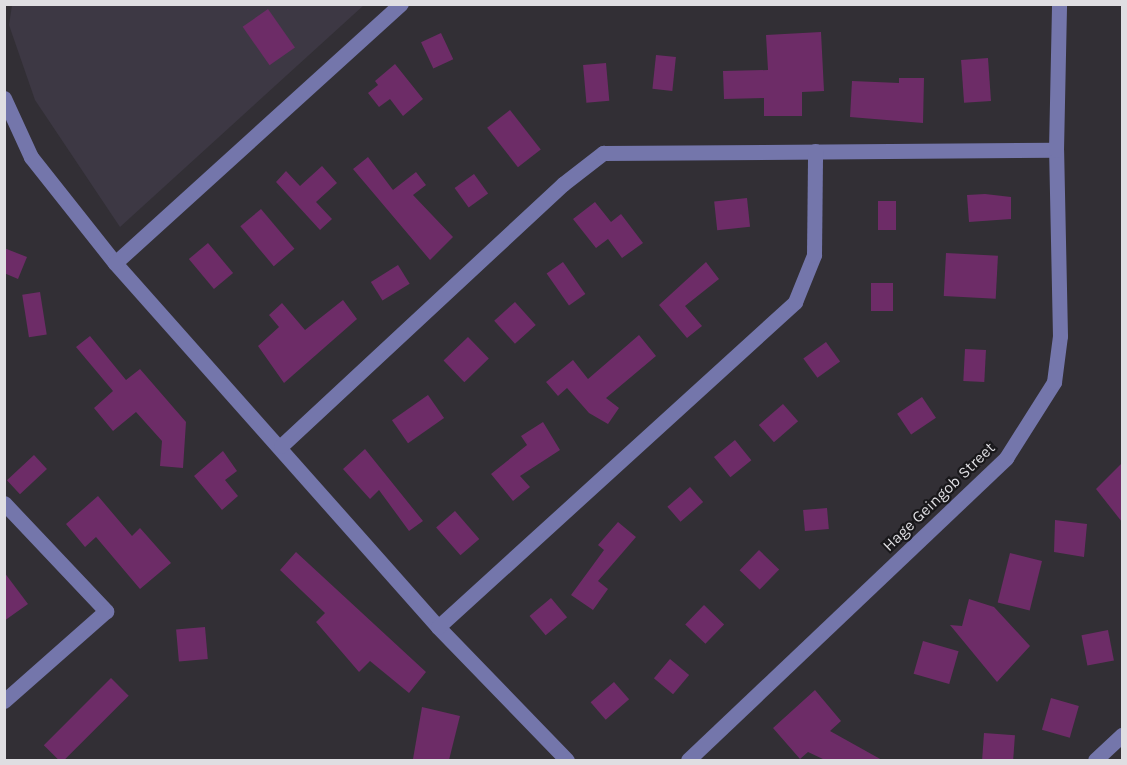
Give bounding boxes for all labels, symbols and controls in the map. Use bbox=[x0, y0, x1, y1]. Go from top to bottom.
street label: Hage Geingob Street bbox=[879, 439, 999, 555]

